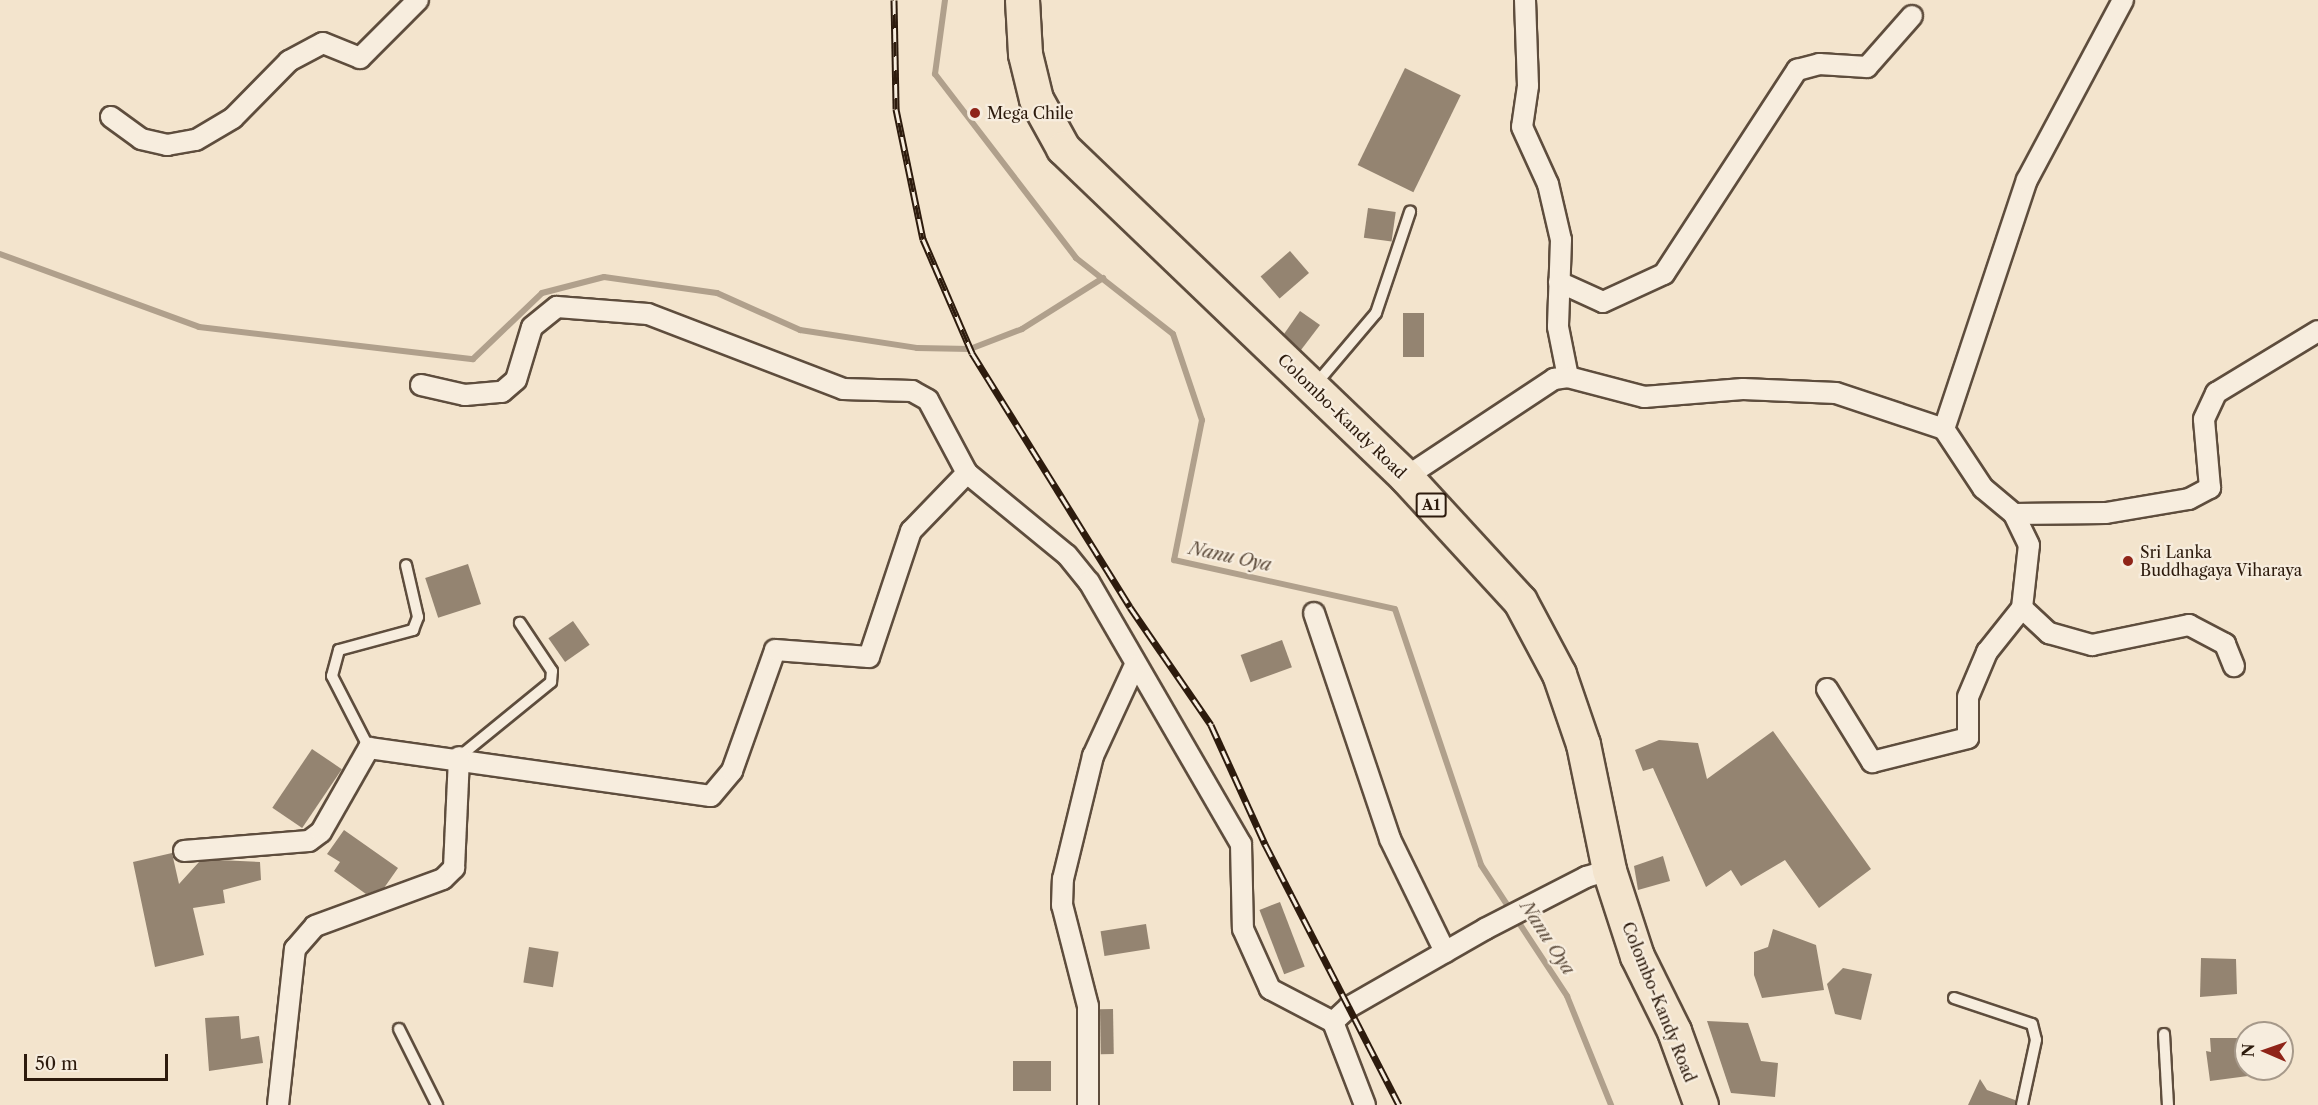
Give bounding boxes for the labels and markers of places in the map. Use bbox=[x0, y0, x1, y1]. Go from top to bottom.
place label: Mega Chile bbox=[987, 103, 1074, 123]
marker: Mega Chile bbox=[968, 106, 982, 120]
place label: Sri Lanka Buddhagaya Viharaya bbox=[2140, 542, 2303, 580]
marker: Sri Lanka Buddhagaya Viharaya bbox=[2121, 554, 2135, 568]

